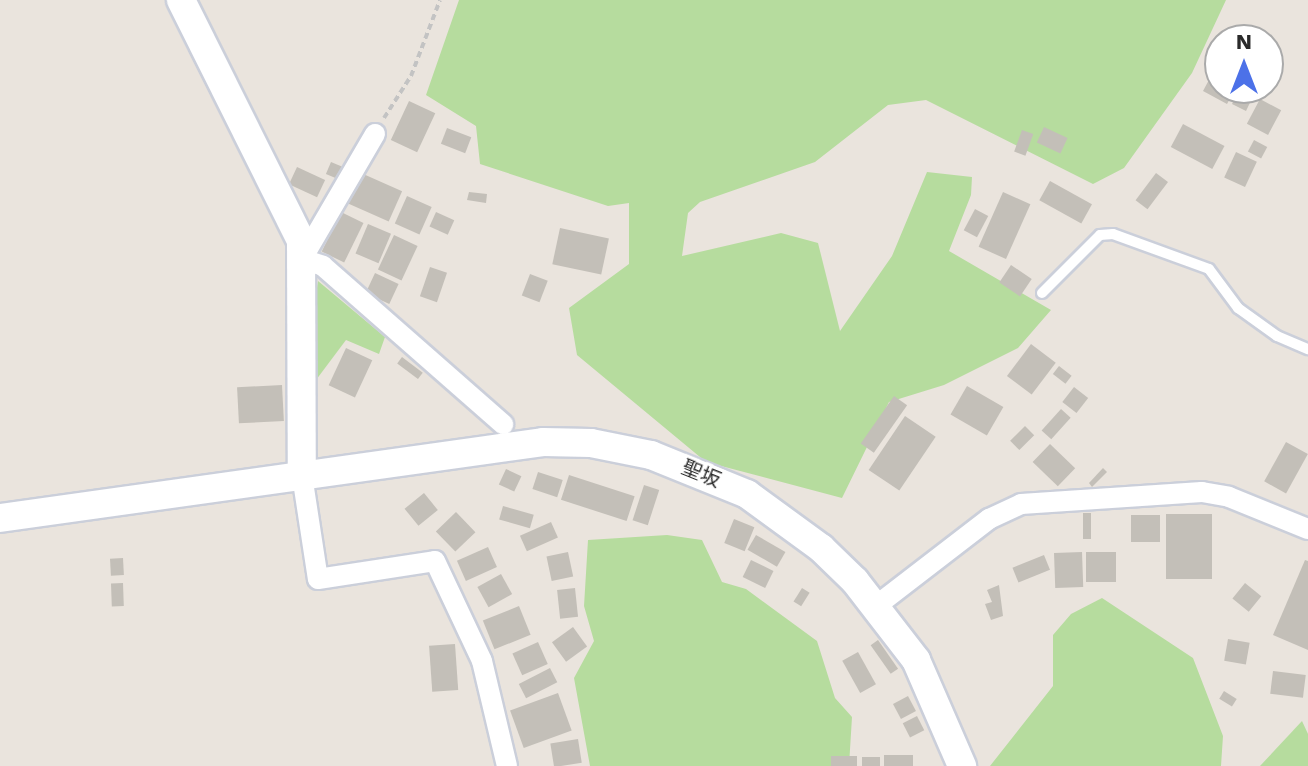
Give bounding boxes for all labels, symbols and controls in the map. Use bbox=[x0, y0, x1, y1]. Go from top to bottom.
north arrow bbox=[1204, 24, 1284, 104]
text: N bbox=[1236, 29, 1252, 54]
street label: 聖坂 bbox=[678, 455, 724, 493]

